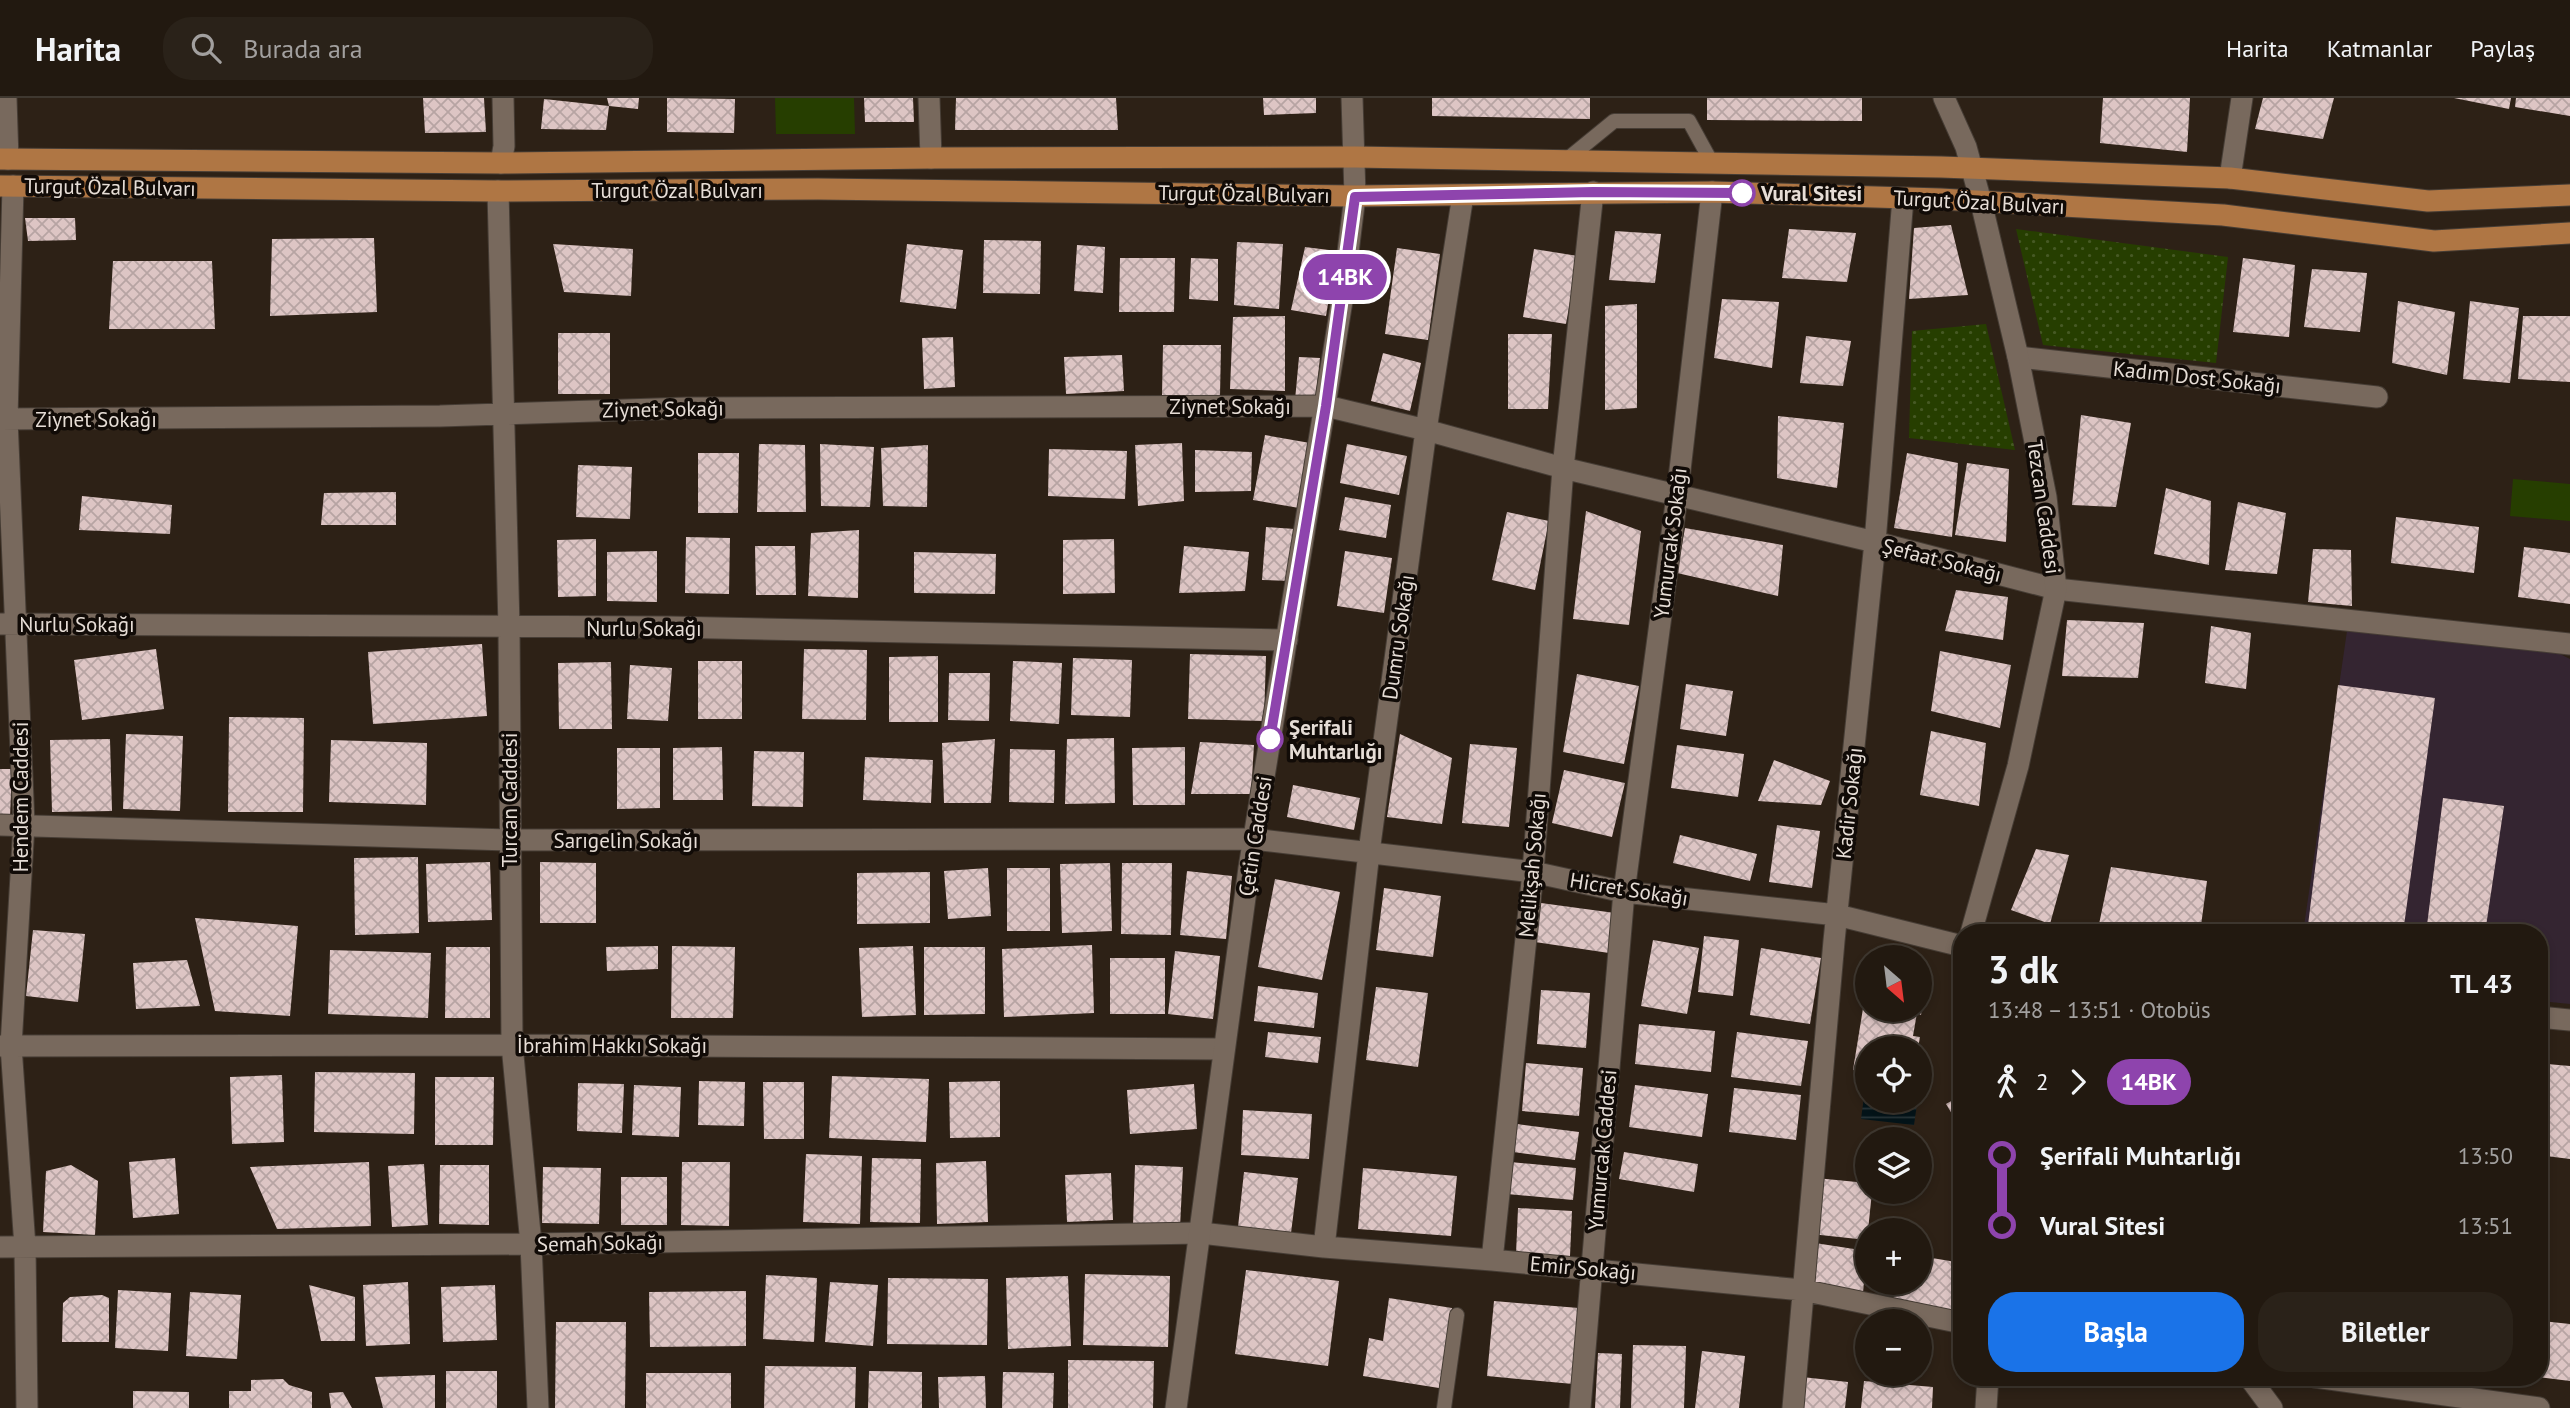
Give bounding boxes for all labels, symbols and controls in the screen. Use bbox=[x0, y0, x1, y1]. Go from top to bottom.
search box bbox=[163, 17, 653, 80]
text: Harita bbox=[35, 27, 121, 70]
icon: search bbox=[187, 29, 225, 67]
text: Burada ara bbox=[243, 32, 363, 65]
text: Harita bbox=[2226, 33, 2289, 64]
text: Katmanlar bbox=[2327, 33, 2432, 64]
text: Paylaş bbox=[2470, 33, 2535, 64]
street label: Turgut Özal Bulvarı bbox=[24, 172, 196, 202]
street label: Turgut Özal Bulvarı bbox=[591, 177, 763, 204]
street label: Turgut Özal Bulvarı bbox=[1158, 179, 1330, 209]
marker: Vural Sitesi bbox=[1729, 180, 1755, 206]
place label: Vural Sitesi bbox=[1760, 180, 1862, 207]
street label: Turgut Özal Bulvarı bbox=[1893, 184, 2065, 220]
line badge: 14BK bbox=[1296, 254, 1394, 300]
text: 14BK bbox=[1317, 261, 1373, 292]
street label: Kadım Dost Sokağı bbox=[2112, 355, 2282, 399]
street label: Ziynet Sokağı bbox=[1169, 393, 1291, 420]
street label: Ziynet Sokağı bbox=[602, 394, 724, 424]
street label: Ziynet Sokağı bbox=[35, 406, 157, 433]
street label: Tezcan Caddesi bbox=[2021, 438, 2067, 576]
street label: Yumurcak Sokağı bbox=[1647, 466, 1693, 620]
street label: Şefaat Sokağı bbox=[1880, 532, 2004, 588]
street label: Dumru Sokağı bbox=[1376, 573, 1420, 701]
street label: Nurlu Sokağı bbox=[19, 611, 135, 638]
street label: Nurlu Sokağı bbox=[586, 615, 702, 642]
place label: Şerifali Muhtarlığı bbox=[1289, 714, 1382, 765]
street label: Hendem Caddesi bbox=[7, 722, 34, 872]
marker: Şerifali Muhtarlığı bbox=[1257, 726, 1283, 752]
street label: Turcan Caddesi bbox=[496, 733, 523, 867]
street label: Kadir Sokağı bbox=[1830, 746, 1868, 860]
street label: Çetin Caddesi bbox=[1232, 774, 1278, 898]
street label: Melikşah Sokağı bbox=[1512, 791, 1552, 939]
street label: Sarıgelin Sokağı bbox=[554, 827, 698, 854]
street label: Hicret Sokağı bbox=[1568, 866, 1690, 912]
text: 3 dk bbox=[1988, 944, 2058, 993]
north arrow bbox=[1855, 945, 1932, 1022]
map controls bbox=[1855, 945, 1932, 1386]
text: TL 43 bbox=[2450, 967, 2513, 1000]
text: 13:48 – 13:51 · Otobüs bbox=[1988, 995, 2211, 1024]
street label: İbrahim Hakkı Sokağı bbox=[517, 1032, 707, 1059]
button: locate bbox=[1855, 1036, 1932, 1113]
icon: walk bbox=[1988, 1063, 2026, 1101]
icon: forward bbox=[2059, 1063, 2097, 1101]
text: 14BK bbox=[2121, 1066, 2177, 1097]
text: 2 bbox=[2036, 1067, 2049, 1096]
street label: Yumurcak Caddesi bbox=[1582, 1068, 1622, 1232]
button: layers bbox=[1855, 1127, 1932, 1204]
text: Şerifali Muhtarlığı bbox=[2040, 1139, 2241, 1172]
text: 13:50 bbox=[2458, 1141, 2513, 1170]
text: Vural Sitesi bbox=[2040, 1209, 2165, 1242]
text: 13:51 bbox=[2458, 1211, 2513, 1240]
button: + bbox=[1855, 1218, 1932, 1295]
street label: Semah Sokağı bbox=[537, 1228, 663, 1258]
street label: Emir Sokağı bbox=[1529, 1250, 1637, 1286]
button: Başla bbox=[1988, 1292, 2244, 1372]
button: Biletler bbox=[2258, 1292, 2513, 1372]
button: − bbox=[1855, 1309, 1932, 1386]

